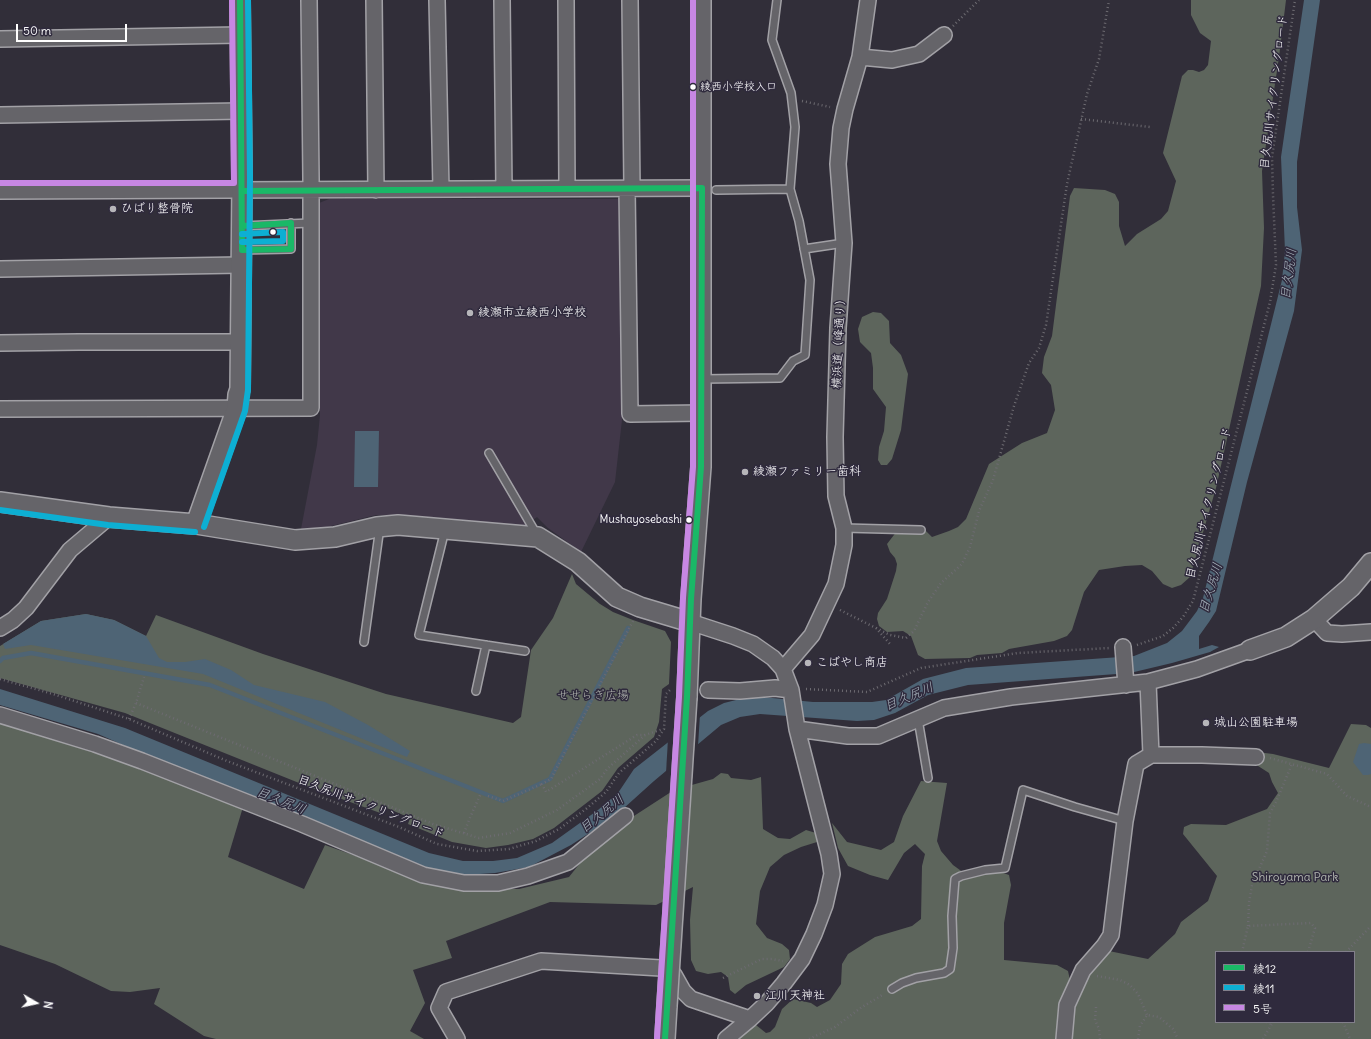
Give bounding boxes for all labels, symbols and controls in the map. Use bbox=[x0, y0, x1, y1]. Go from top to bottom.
street label: 目久尻川サイクリングロード bbox=[1257, 14, 1291, 170]
scale bar bbox=[18, 16, 129, 42]
text: 50 m bbox=[23, 23, 51, 38]
place label: 綾西小学校入口 bbox=[700, 80, 777, 94]
marker: 綾西小学校入口 bbox=[688, 82, 698, 92]
place label: ひばり整骨院 bbox=[121, 202, 193, 216]
marker: ひばり整骨院 bbox=[108, 204, 118, 214]
unlabelled marker bbox=[268, 227, 278, 237]
water label: 目久尻川 bbox=[1278, 247, 1300, 301]
street label: 横浜道（峰通り） bbox=[829, 293, 849, 389]
place label: 綾瀬市立綾西小学校 bbox=[478, 306, 586, 320]
marker: 綾瀬市立綾西小学校 bbox=[465, 308, 475, 318]
street label: 目久尻川サイクリングロード bbox=[1183, 426, 1235, 580]
place label: 綾瀬ファミリー歯科 bbox=[753, 465, 861, 479]
marker: 綾瀬ファミリー歯科 bbox=[740, 467, 750, 477]
place label: Mushayosebashi bbox=[600, 513, 682, 527]
marker: Mushayosebashi bbox=[684, 515, 694, 525]
water label: 目久尻川 bbox=[1196, 561, 1226, 615]
place label: こばやし商店 bbox=[816, 656, 888, 670]
marker: こばやし商店 bbox=[803, 658, 813, 668]
water label: 目久尻川 bbox=[882, 680, 936, 714]
park label: せせらぎ広場 bbox=[557, 689, 629, 703]
place label: 城山公園駐車場 bbox=[1214, 716, 1298, 730]
marker: 城山公園駐車場 bbox=[1201, 718, 1211, 728]
street label: 目久尻川サイクリングロード bbox=[296, 772, 446, 842]
water label: 目久尻川 bbox=[254, 784, 308, 818]
water label: 目久尻川 bbox=[577, 792, 627, 836]
park label: Shiroyama Park bbox=[1252, 871, 1338, 885]
legend bbox=[1215, 951, 1355, 1023]
text: 綾12 bbox=[1253, 961, 1276, 976]
text: 綾11 bbox=[1253, 981, 1275, 996]
north arrow bbox=[16, 983, 56, 1023]
place label: 江川天神社 bbox=[765, 989, 825, 1003]
marker: 江川天神社 bbox=[752, 991, 762, 1001]
text: N bbox=[40, 1000, 55, 1010]
text: 5号 bbox=[1253, 1001, 1272, 1016]

